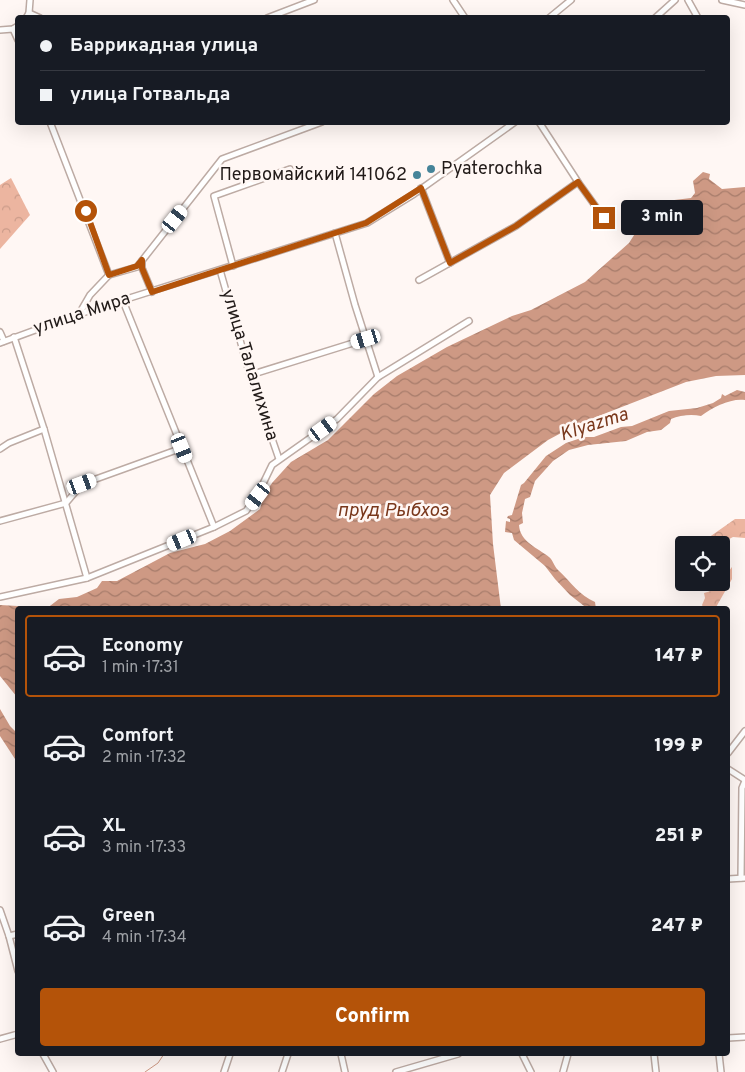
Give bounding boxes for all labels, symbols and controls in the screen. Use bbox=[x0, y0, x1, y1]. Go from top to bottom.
text: Баррикадная улица bbox=[70, 34, 258, 58]
text: улица Готвальда bbox=[70, 83, 230, 107]
place label: Pyaterochka bbox=[441, 158, 542, 181]
marker: Pyaterochka bbox=[425, 163, 437, 175]
place label: Первомайский 141062 bbox=[219, 164, 407, 187]
marker: Первомайский 141062 bbox=[411, 169, 423, 181]
route start bbox=[75, 200, 97, 222]
callout: 3 min bbox=[622, 200, 704, 236]
car bbox=[159, 203, 190, 235]
route end bbox=[593, 207, 615, 229]
text: 3 min bbox=[641, 207, 683, 227]
street label: улица Мира bbox=[30, 287, 134, 341]
street label: улица Талалихина bbox=[215, 287, 283, 443]
car bbox=[349, 327, 382, 351]
water label: Klyazma bbox=[557, 403, 631, 447]
car bbox=[306, 414, 339, 444]
car bbox=[169, 431, 194, 465]
car bbox=[65, 472, 98, 496]
car bbox=[242, 480, 273, 512]
water label: пруд Рыбхоз bbox=[337, 499, 449, 523]
car bbox=[165, 527, 198, 553]
map controls bbox=[675, 536, 730, 591]
button: locate bbox=[675, 536, 730, 591]
icon: car bbox=[42, 634, 87, 679]
text: Economy bbox=[102, 634, 183, 658]
text: 147 ₽ bbox=[655, 644, 703, 668]
text: 1 min · 17:31 bbox=[102, 658, 179, 678]
icon: car bbox=[42, 724, 87, 769]
text: Comfort bbox=[102, 724, 174, 748]
text: 199 ₽ bbox=[654, 734, 703, 758]
text: 2 min · 17:32 bbox=[102, 748, 186, 768]
icon: car bbox=[42, 814, 87, 859]
text: XL bbox=[102, 814, 125, 838]
text: 251 ₽ bbox=[655, 824, 703, 848]
text: 3 min · 17:33 bbox=[102, 838, 186, 858]
icon: car bbox=[42, 904, 87, 949]
text: Green bbox=[102, 904, 155, 928]
text: 247 ₽ bbox=[651, 914, 703, 938]
text: 4 min · 17:34 bbox=[102, 928, 187, 948]
button: Confirm bbox=[40, 988, 705, 1046]

